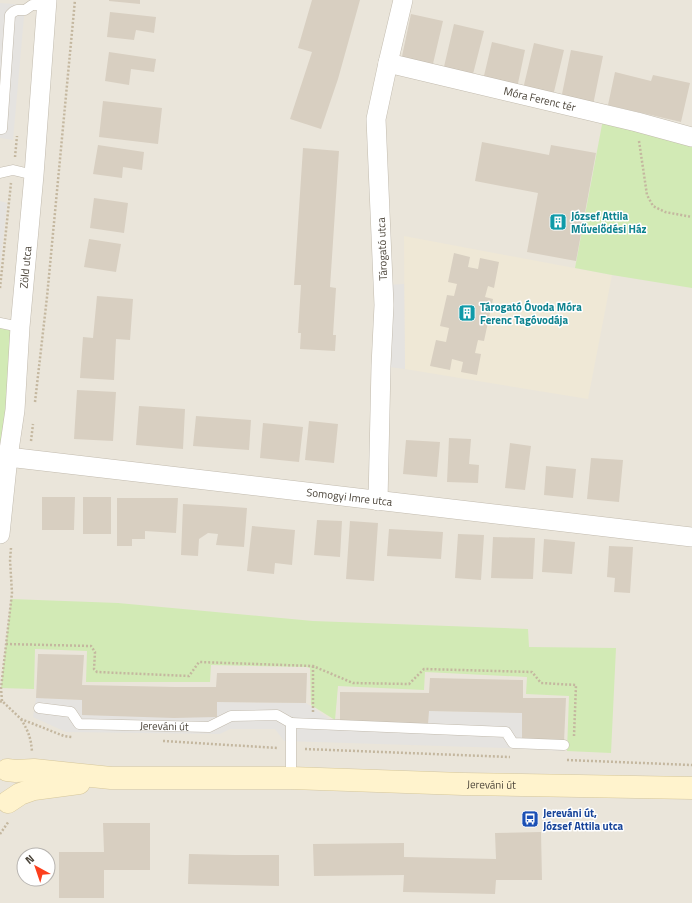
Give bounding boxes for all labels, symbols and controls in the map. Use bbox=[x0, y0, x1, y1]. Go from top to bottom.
street label: Móra Ferenc tér bbox=[502, 83, 578, 115]
place label: József Attila Művelődési Ház bbox=[571, 208, 647, 237]
building icon: József Attila Művelődési Ház bbox=[548, 212, 568, 232]
street label: Tárogató utca bbox=[373, 217, 391, 281]
street label: Zöld utca bbox=[16, 245, 35, 289]
place label: Tárogató Óvoda Móra Ferenc Tagóvodája bbox=[480, 299, 582, 328]
building icon: Tárogató Óvoda Móra Ferenc Tagóvodája bbox=[457, 303, 477, 323]
street label: Somogyi Imre utca bbox=[306, 484, 394, 510]
street label: Jereváni út bbox=[140, 717, 189, 735]
street label: Jereváni út bbox=[467, 776, 516, 793]
place label: Jereváni út, József Attila utca bbox=[543, 805, 624, 834]
bus stop icon: Jereváni út, József Attila utca bbox=[520, 809, 540, 829]
north arrow bbox=[16, 847, 56, 887]
text: N bbox=[22, 851, 38, 868]

